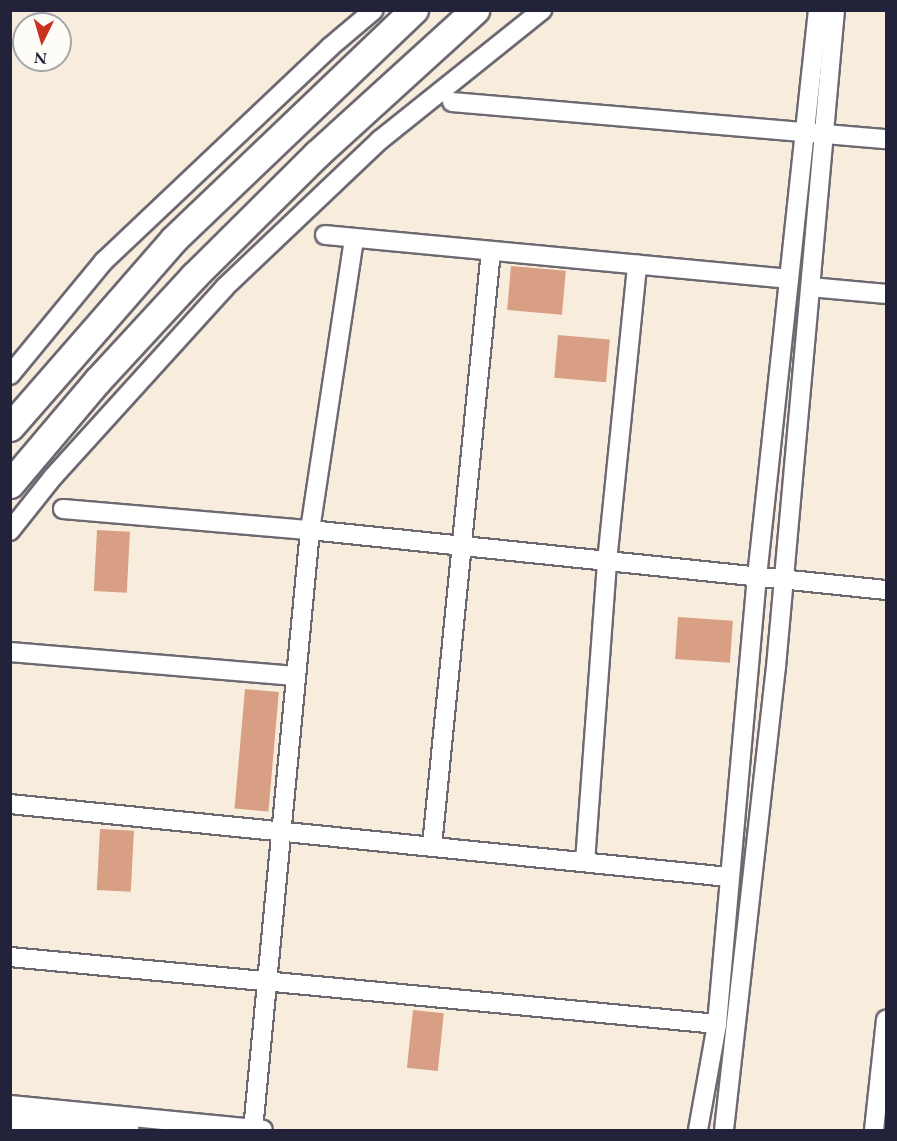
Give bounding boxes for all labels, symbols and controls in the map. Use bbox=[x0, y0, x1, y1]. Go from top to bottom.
north arrow bbox=[12, 12, 72, 72]
text: N bbox=[33, 47, 48, 69]

